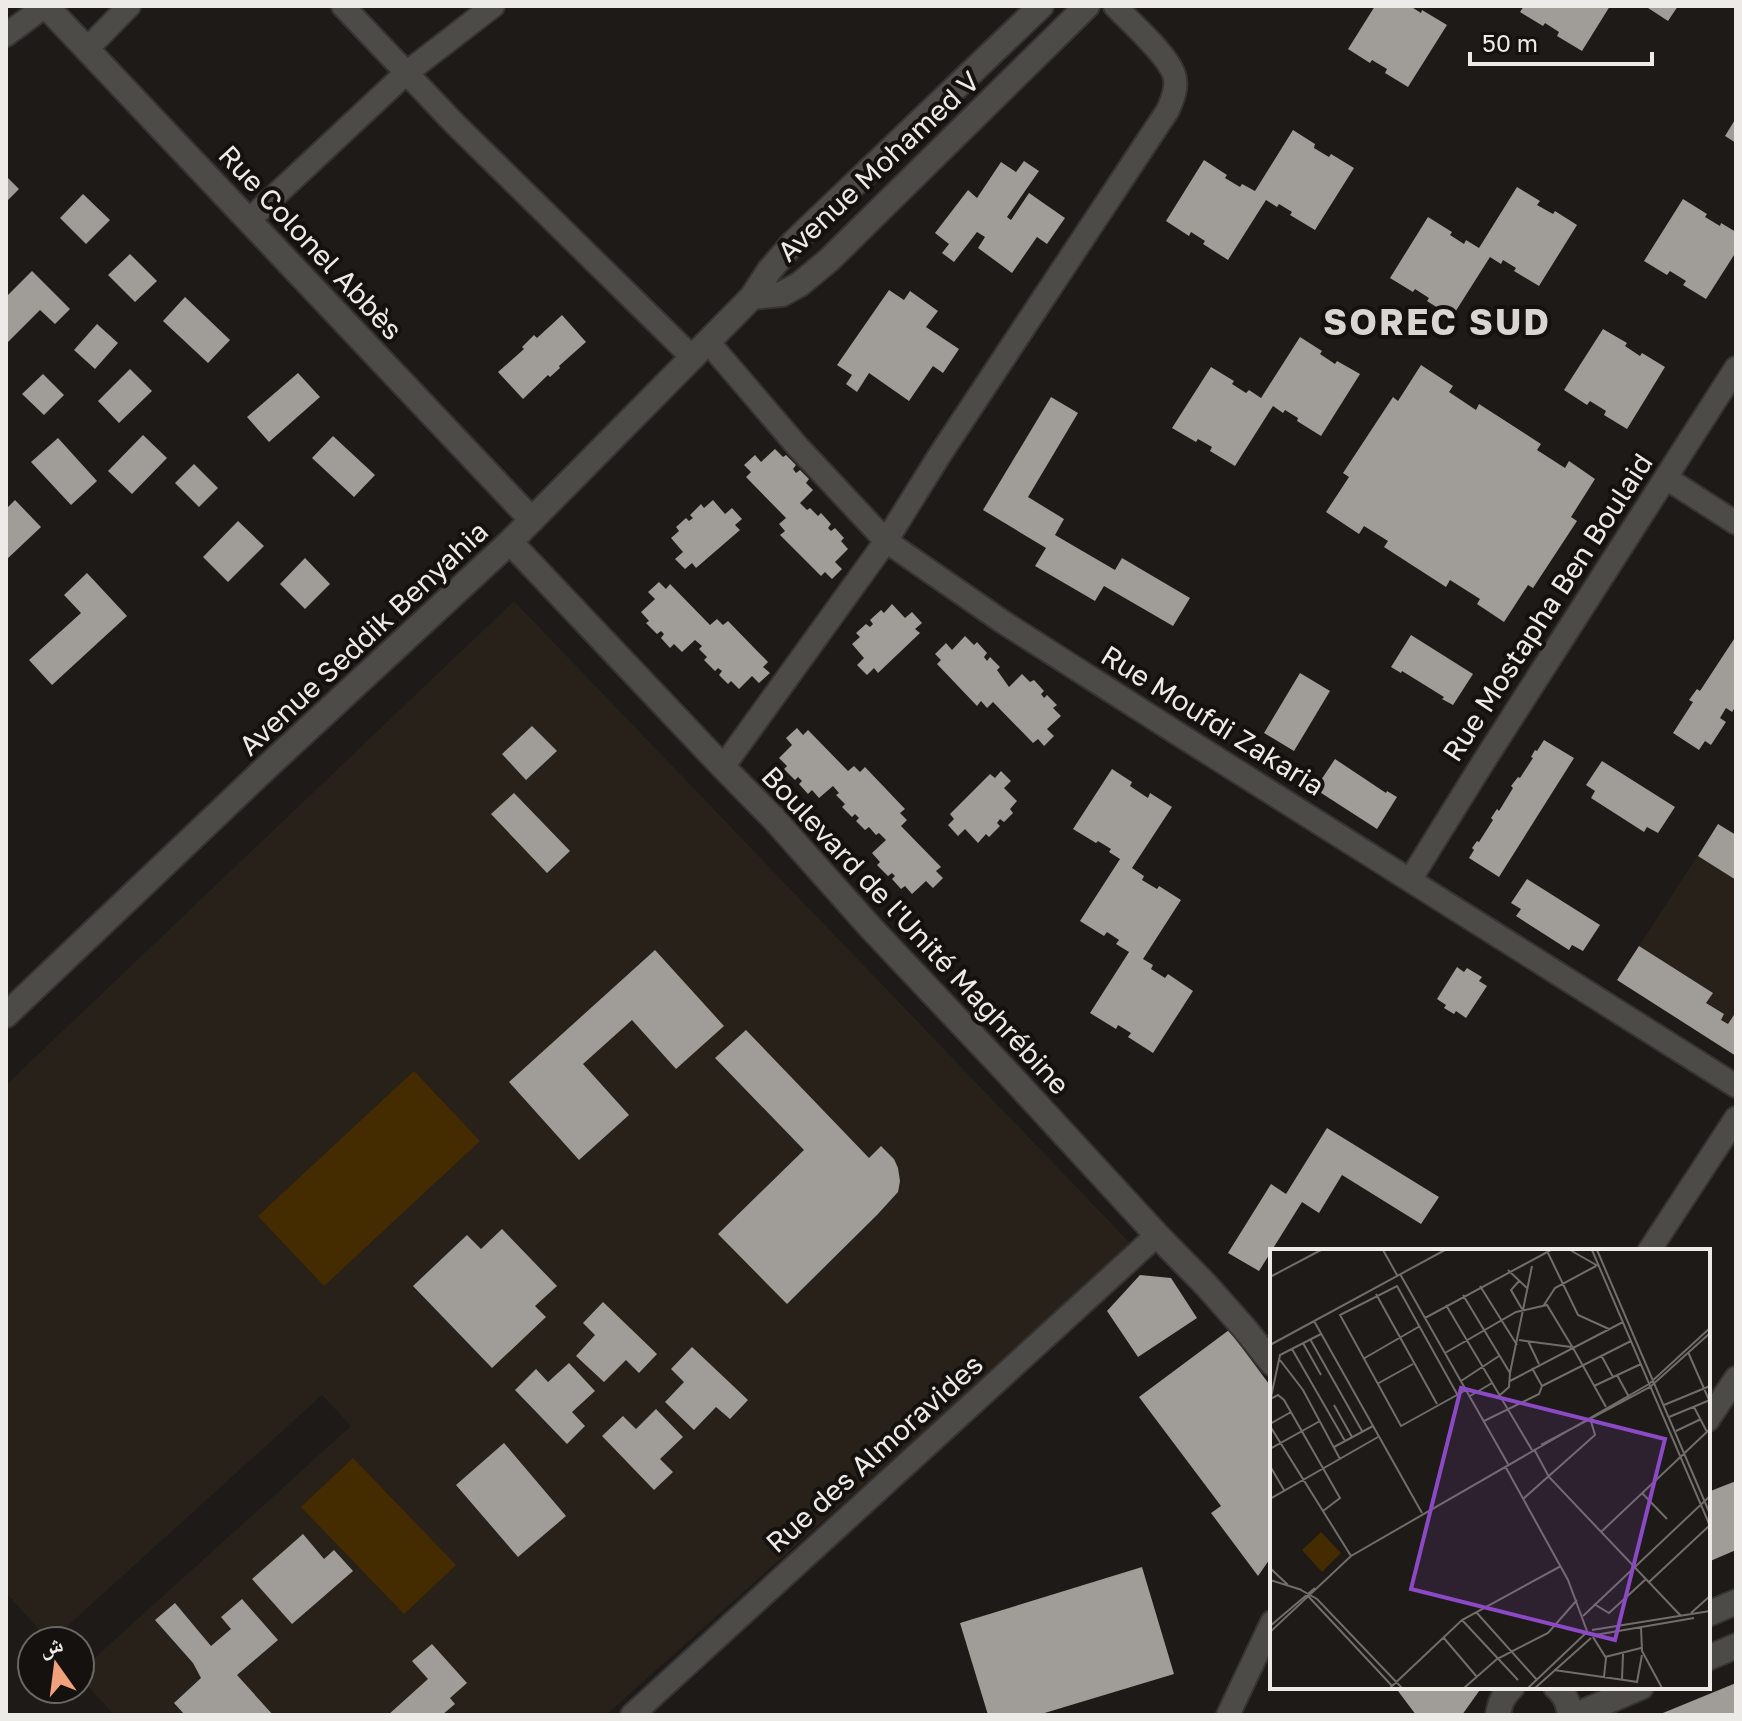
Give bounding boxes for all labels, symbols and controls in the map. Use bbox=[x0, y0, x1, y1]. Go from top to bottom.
scale bar bbox=[1470, 16, 1652, 66]
text: 50 m bbox=[1482, 28, 1538, 57]
street label: Avenue Mohamed V bbox=[770, 64, 986, 268]
street label: Rue Colonel Abbès bbox=[212, 138, 410, 346]
district label: SOREC SUD bbox=[1323, 300, 1551, 343]
street label: Rue Mostapha Ben Boulaid bbox=[1435, 447, 1659, 767]
street label: Avenue Seddik Benyahia bbox=[232, 514, 494, 762]
street label: Rue Moufdi Zakaria bbox=[1096, 638, 1330, 802]
street label: Boulevard de l'Unité Maghrébine bbox=[755, 759, 1077, 1101]
inset map bbox=[1270, 1249, 1710, 1689]
street label: Rue des Almoravides bbox=[759, 1347, 989, 1559]
north arrow bbox=[16, 1625, 96, 1705]
text: ش bbox=[36, 1629, 66, 1662]

